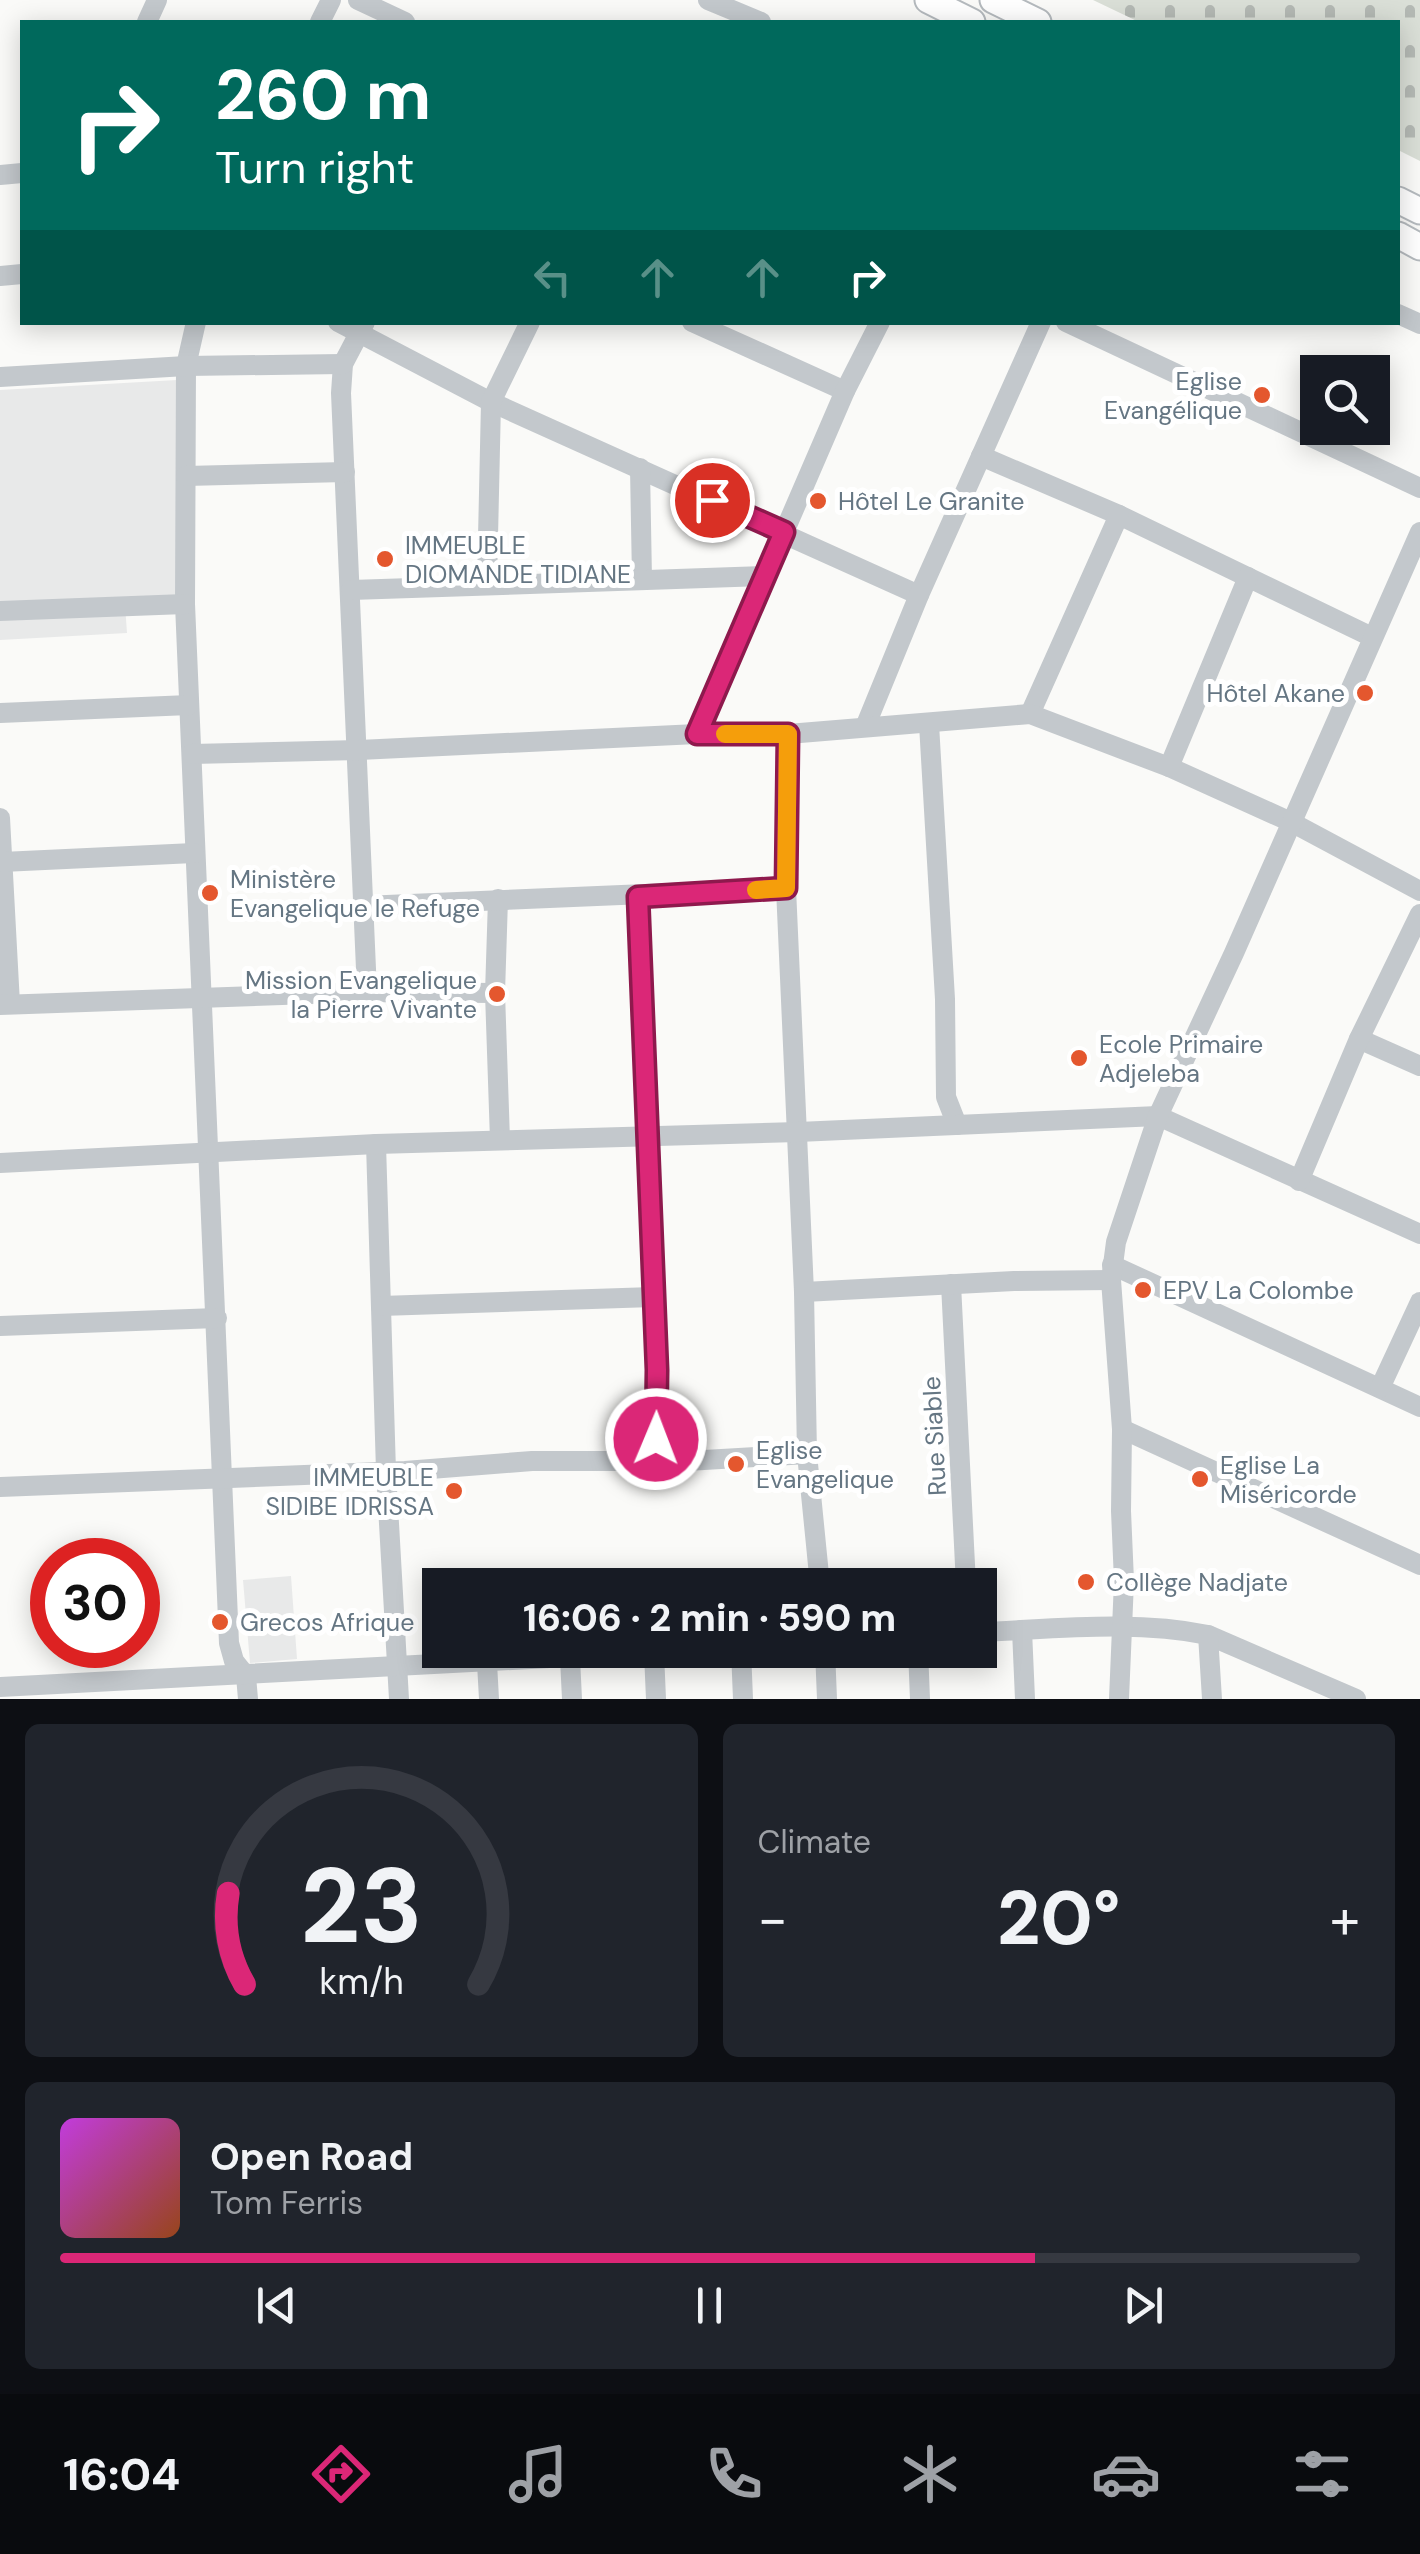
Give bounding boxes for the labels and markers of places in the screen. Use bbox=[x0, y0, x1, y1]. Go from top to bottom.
place label: Eglise Evangélique bbox=[1104, 365, 1242, 427]
marker: Eglise Evangélique bbox=[1251, 384, 1273, 406]
pin bbox=[670, 458, 755, 543]
place label: Hôtel Le Granite bbox=[838, 485, 1025, 518]
marker: Hôtel Le Granite bbox=[807, 490, 829, 512]
place label: IMMEUBLE DIOMANDE TIDIANE bbox=[405, 529, 631, 591]
marker: IMMEUBLE DIOMANDE TIDIANE bbox=[374, 548, 396, 570]
place label: Hôtel Akane bbox=[1207, 677, 1345, 710]
marker: Hôtel Akane bbox=[1354, 682, 1376, 704]
place label: Ministère Evangelique le Refuge bbox=[230, 863, 480, 925]
marker: Ministère Evangelique le Refuge bbox=[199, 882, 221, 904]
place label: Mission Evangelique la Pierre Vivante bbox=[245, 964, 477, 1026]
marker: Mission Evangelique la Pierre Vivante bbox=[486, 983, 508, 1005]
place label: Ecole Primaire Adjeleba bbox=[1099, 1028, 1263, 1090]
marker: Ecole Primaire Adjeleba bbox=[1068, 1047, 1090, 1069]
place label: EPV La Colombe bbox=[1163, 1274, 1354, 1307]
marker: EPV La Colombe bbox=[1132, 1279, 1154, 1301]
place label: Eglise Evangelique bbox=[756, 1434, 894, 1496]
place label: Eglise La Miséricorde bbox=[1220, 1449, 1357, 1511]
marker: Eglise Evangelique bbox=[725, 1453, 747, 1475]
place label: IMMEUBLE SIDIBE IDRISSA bbox=[265, 1461, 434, 1523]
marker: Eglise La Miséricorde bbox=[1189, 1468, 1211, 1490]
marker: IMMEUBLE SIDIBE IDRISSA bbox=[443, 1480, 465, 1502]
place label: Collège Nadjate bbox=[1106, 1566, 1288, 1599]
marker: Collège Nadjate bbox=[1075, 1571, 1097, 1593]
place label: Grecos Afrique bbox=[240, 1606, 414, 1639]
marker: Grecos Afrique bbox=[209, 1611, 231, 1633]

